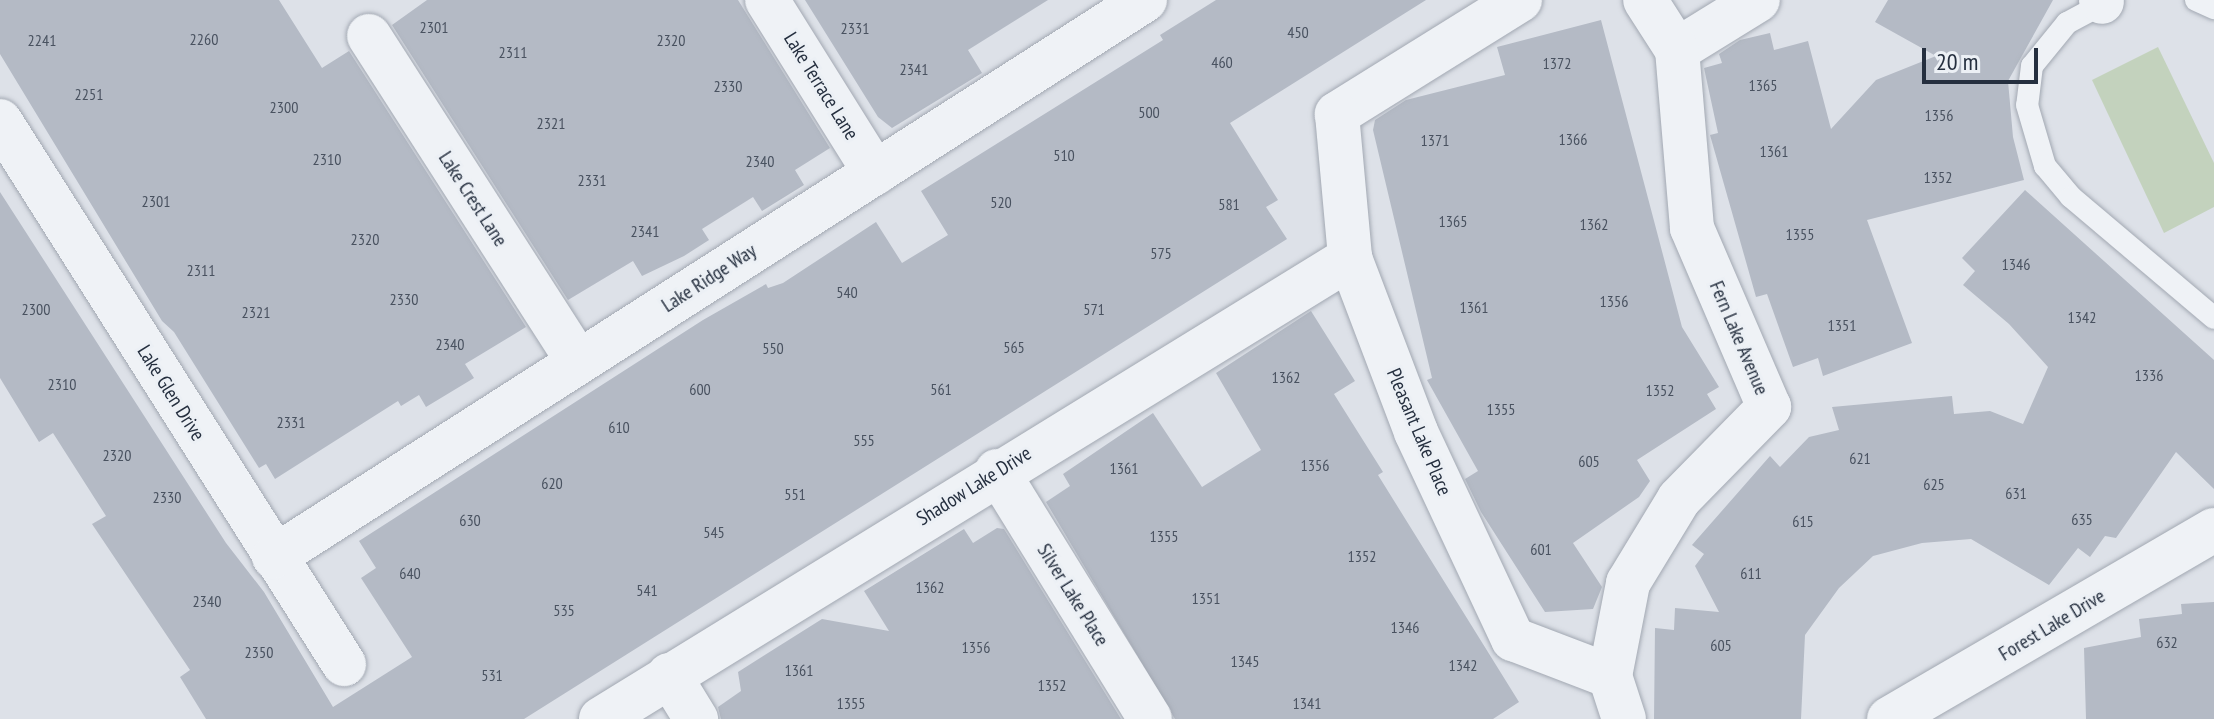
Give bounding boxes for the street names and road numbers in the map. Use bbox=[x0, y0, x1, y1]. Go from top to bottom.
street label: Lake Terrace Lane bbox=[778, 28, 864, 144]
street label: Lake Crest Lane bbox=[433, 147, 513, 251]
street label: Lake Ridge Way bbox=[657, 238, 761, 318]
street label: Fern Lake Avenue bbox=[1704, 277, 1774, 399]
street label: Lake Glen Drive bbox=[132, 341, 210, 445]
street label: Pleasant Lake Place bbox=[1381, 365, 1457, 499]
street label: Shadow Lake Drive bbox=[912, 441, 1036, 531]
street label: Silver Lake Place bbox=[1032, 539, 1114, 651]
street label: Forest Lake Drive bbox=[1995, 584, 2109, 666]

